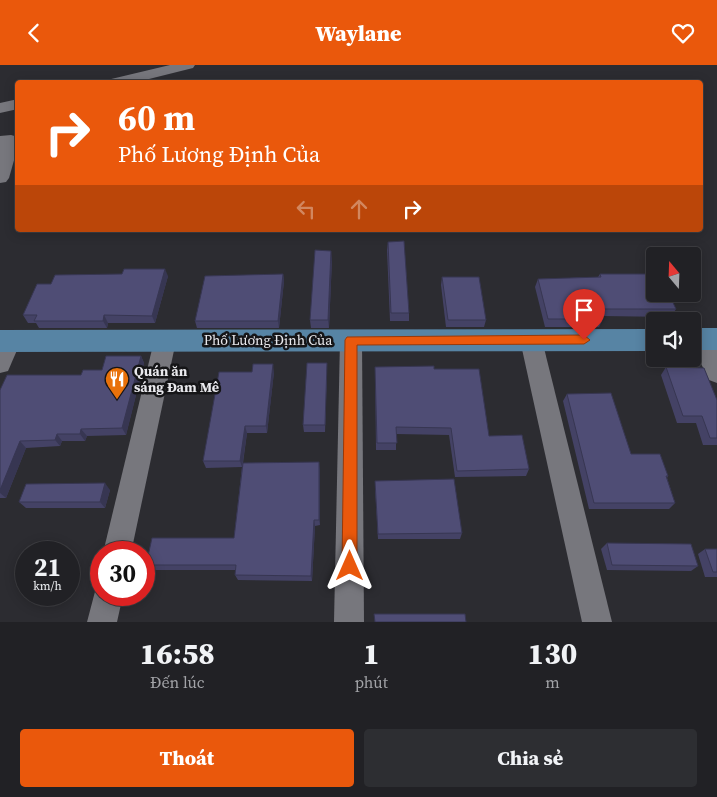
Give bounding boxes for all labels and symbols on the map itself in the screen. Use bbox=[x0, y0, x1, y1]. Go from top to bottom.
north arrow bbox=[646, 247, 701, 303]
pin bbox=[563, 289, 605, 340]
street label: Phố Lương Định Của bbox=[204, 330, 333, 350]
place label: Quán ăn sáng Đam Mê bbox=[134, 361, 219, 397]
restaurant icon: Quán ăn sáng Đam Mê bbox=[104, 366, 130, 400]
position arrow bbox=[323, 539, 375, 591]
speed limit sign: 30 bbox=[90, 541, 155, 606]

